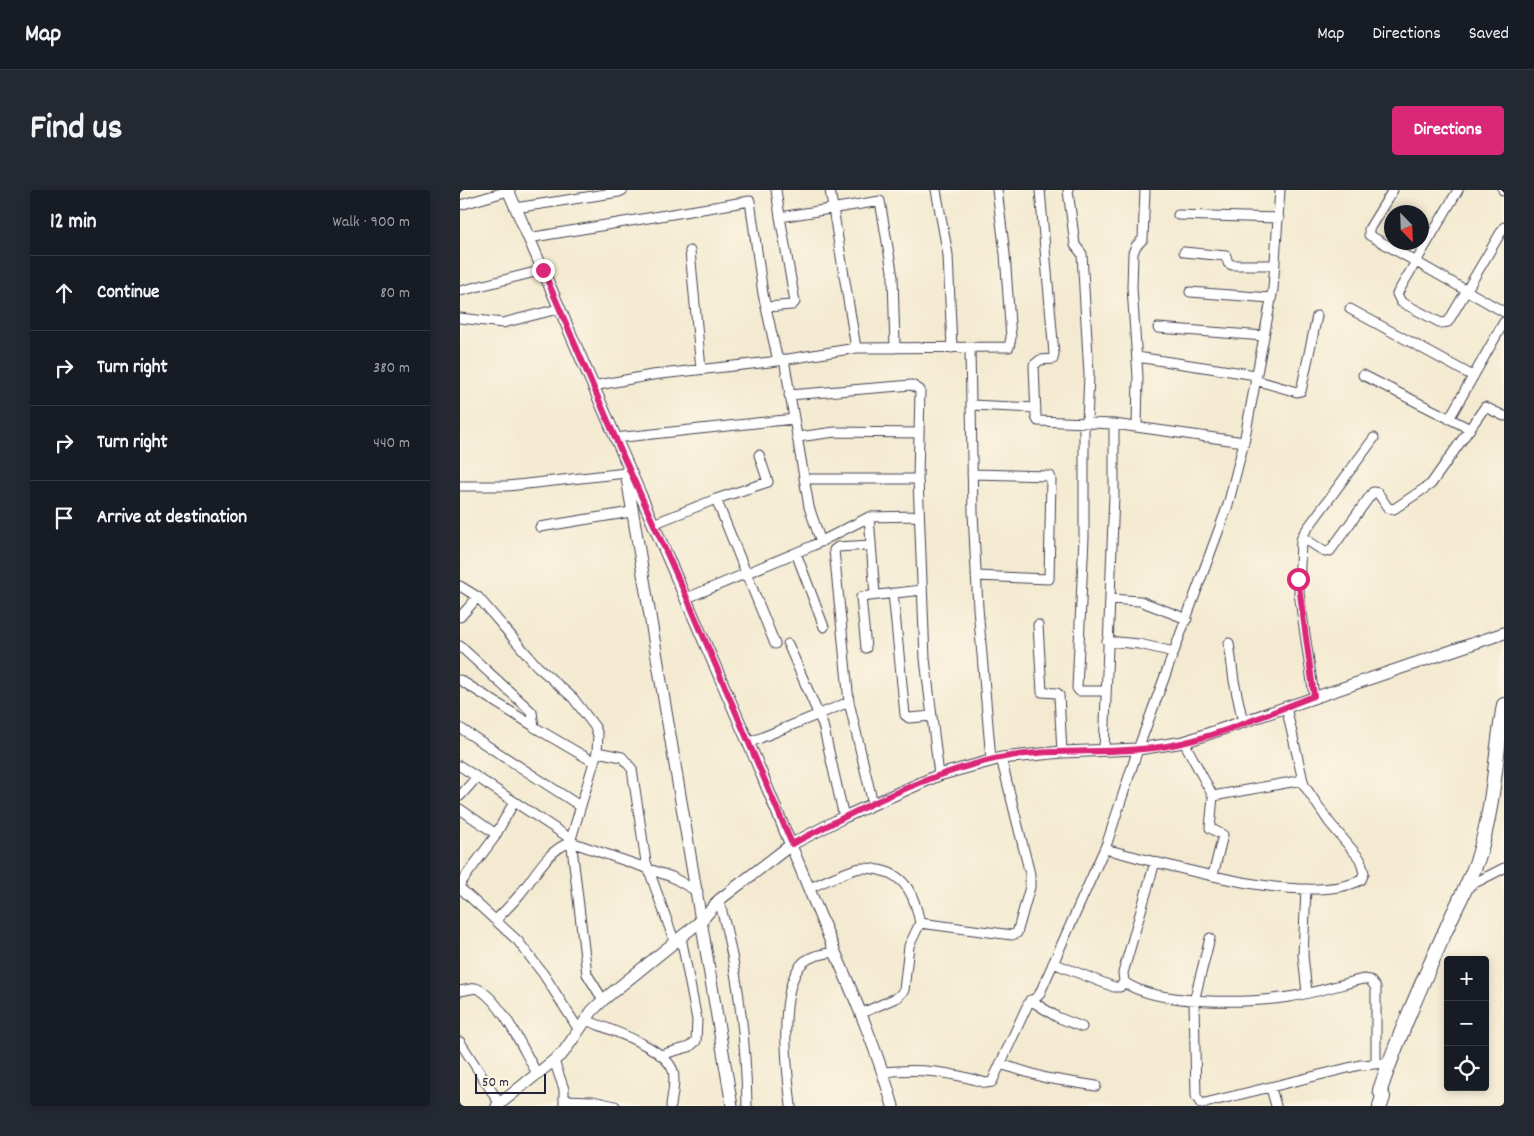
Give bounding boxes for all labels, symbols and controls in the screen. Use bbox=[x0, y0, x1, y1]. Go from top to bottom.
text: Map bbox=[25, 18, 61, 52]
text: Map bbox=[1317, 22, 1344, 47]
text: Directions bbox=[1372, 22, 1441, 47]
text: Saved bbox=[1469, 22, 1509, 47]
text: Find us bbox=[30, 105, 122, 155]
button: Directions bbox=[1392, 106, 1504, 155]
north arrow bbox=[1384, 205, 1429, 250]
text: 12 min bbox=[50, 208, 97, 238]
text: Walk · 900 m bbox=[333, 211, 410, 234]
route end bbox=[532, 259, 555, 282]
icon: ahead bbox=[50, 279, 78, 307]
text: Continue bbox=[97, 280, 159, 307]
text: 80 m bbox=[380, 282, 410, 305]
icon: right bbox=[50, 354, 78, 382]
text: Turn right bbox=[97, 355, 168, 382]
text: 380 m bbox=[373, 357, 410, 380]
icon: right bbox=[50, 429, 78, 457]
text: Turn right bbox=[97, 430, 168, 457]
text: 440 m bbox=[373, 432, 410, 455]
icon: arrive bbox=[50, 504, 78, 532]
text: Arrive at destination bbox=[97, 505, 247, 532]
route start bbox=[1287, 568, 1310, 591]
map controls bbox=[1444, 956, 1489, 1091]
button: + bbox=[1444, 956, 1489, 1001]
button: − bbox=[1444, 1001, 1489, 1046]
button: locate bbox=[1444, 1046, 1489, 1091]
scale bar bbox=[475, 1071, 546, 1094]
text: 50 m bbox=[482, 1073, 509, 1093]

